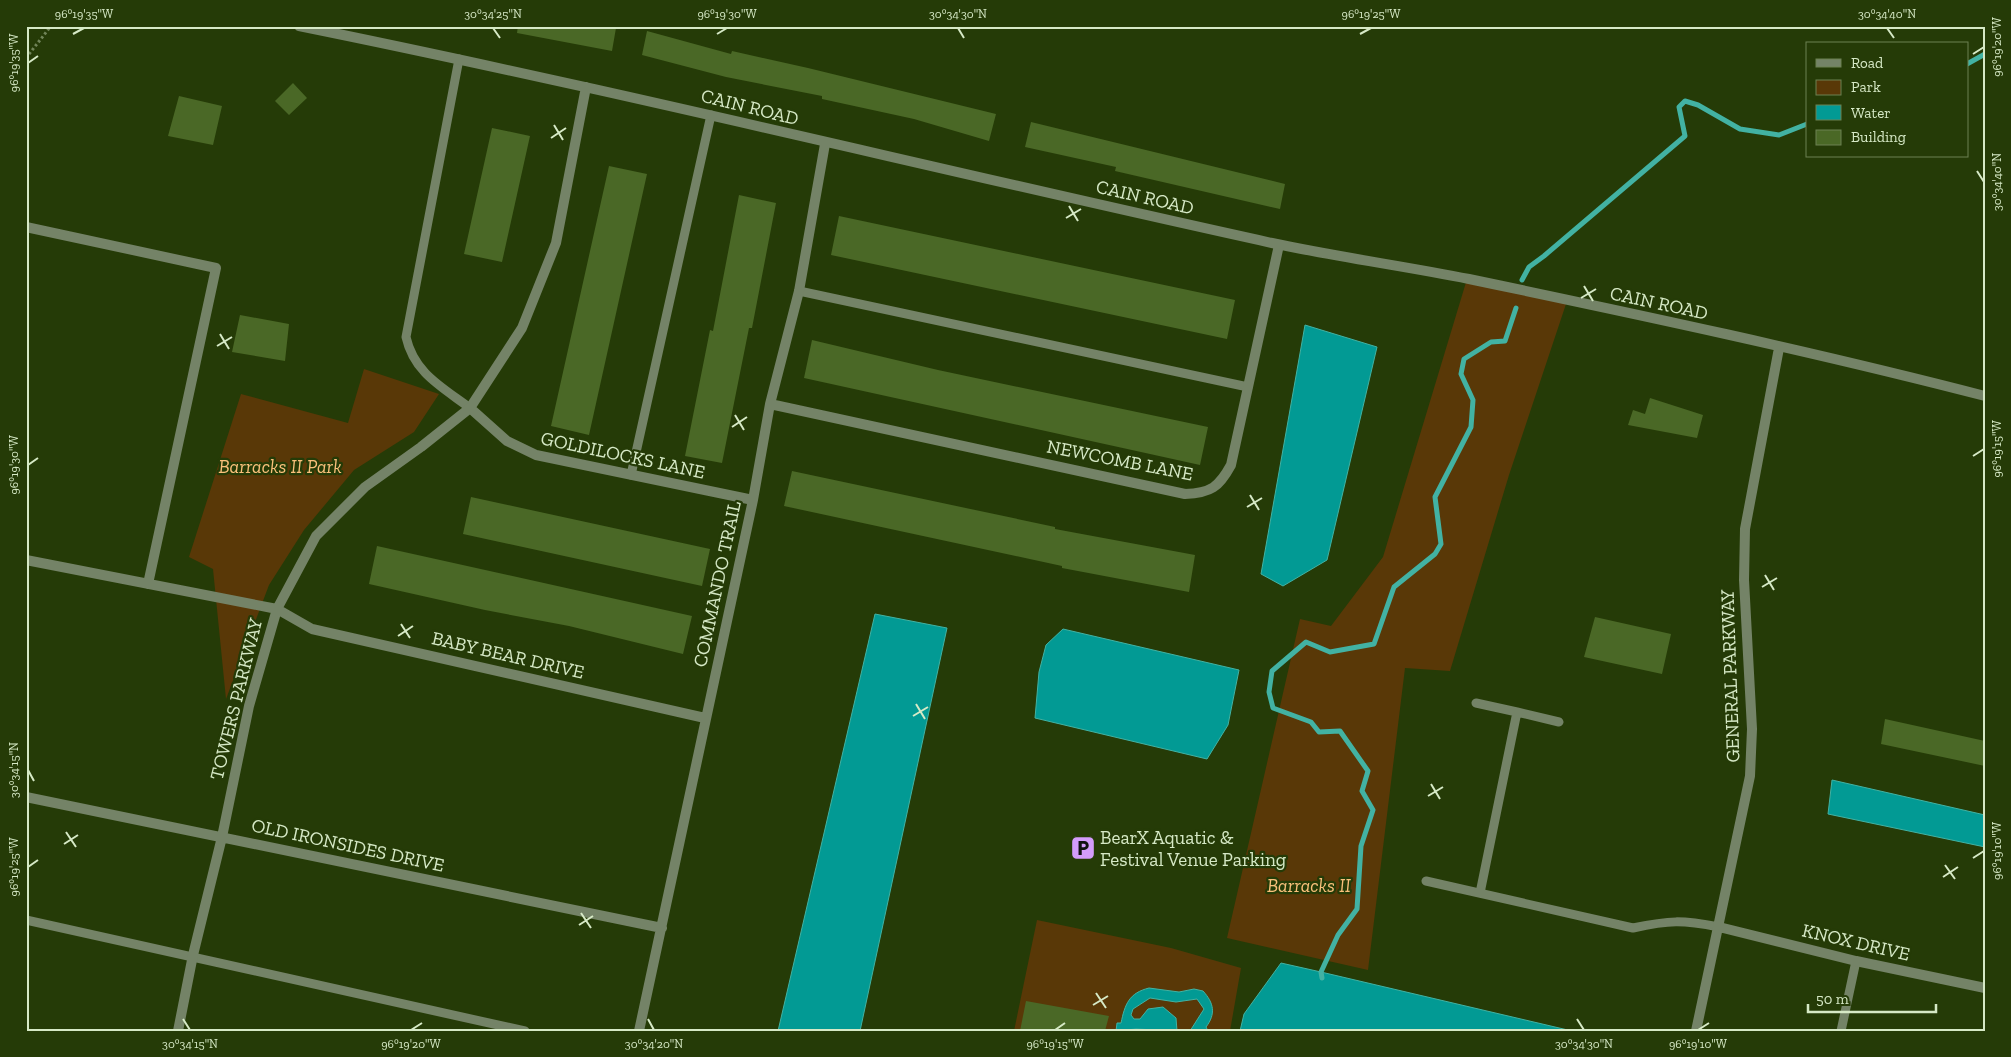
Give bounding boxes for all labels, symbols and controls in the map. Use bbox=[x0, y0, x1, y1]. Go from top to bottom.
text: 96°19'35"W bbox=[55, 7, 114, 21]
text: 30°34'25"N bbox=[464, 7, 522, 21]
text: 96°19'30"W bbox=[697, 7, 757, 21]
text: 30°34'30"N bbox=[929, 7, 987, 21]
text: 96°19'25"W bbox=[1342, 7, 1401, 21]
text: 30°34'40"N bbox=[1858, 7, 1916, 21]
text: 96°19'20"W bbox=[1990, 16, 2004, 77]
text: 96°19'35"W bbox=[7, 33, 21, 92]
legend bbox=[1806, 42, 1968, 158]
text: Road bbox=[1851, 54, 1884, 72]
text: Park bbox=[1851, 78, 1881, 96]
street label: CAIN ROAD bbox=[699, 84, 801, 130]
text: Water bbox=[1851, 104, 1891, 122]
text: Building bbox=[1851, 128, 1906, 146]
text: 30°34'40"N bbox=[1990, 153, 2004, 211]
street label: CAIN ROAD bbox=[1094, 175, 1196, 219]
street label: CAIN ROAD bbox=[1608, 281, 1710, 325]
text: 96°19'15"W bbox=[1990, 420, 2004, 478]
street label: GOLDILOCKS LANE bbox=[539, 426, 707, 484]
text: 96°19'30"W bbox=[7, 435, 21, 495]
street label: NEWCOMB LANE bbox=[1045, 435, 1195, 485]
park label: Barracks II Park bbox=[218, 455, 342, 478]
street label: COMMANDO TRAIL bbox=[688, 498, 746, 669]
street label: GENERAL PARKWAY bbox=[1715, 589, 1745, 763]
street label: TOWERS PARKWAY bbox=[205, 616, 267, 782]
street label: BABY BEAR DRIVE bbox=[430, 626, 586, 684]
text: 30°34'15"N bbox=[7, 742, 21, 798]
street label: OLD IRONSIDES DRIVE bbox=[249, 813, 447, 877]
text: 96°19'10"W bbox=[1990, 821, 2004, 880]
place label: BearX Aquatic & Festival Venue Parking bbox=[1100, 826, 1287, 871]
parking icon: BearX Aquatic & Festival Venue Parking bbox=[1070, 835, 1096, 861]
text: 96°19'25"W bbox=[7, 837, 21, 896]
park label: Barracks II bbox=[1267, 874, 1351, 897]
street label: KNOX DRIVE bbox=[1800, 918, 1912, 966]
scale bar bbox=[1808, 982, 1936, 1014]
text: 50 m bbox=[1816, 990, 1849, 1008]
text: 30°34'15"N bbox=[162, 1037, 218, 1051]
text: 96°19'20"W bbox=[381, 1037, 442, 1051]
text: 30°34'20"N bbox=[625, 1037, 683, 1051]
text: 96°19'15"W bbox=[1026, 1037, 1084, 1051]
text: 30°34'30"N bbox=[1555, 1037, 1613, 1051]
text: 96°19'10"W bbox=[1669, 1037, 1728, 1051]

